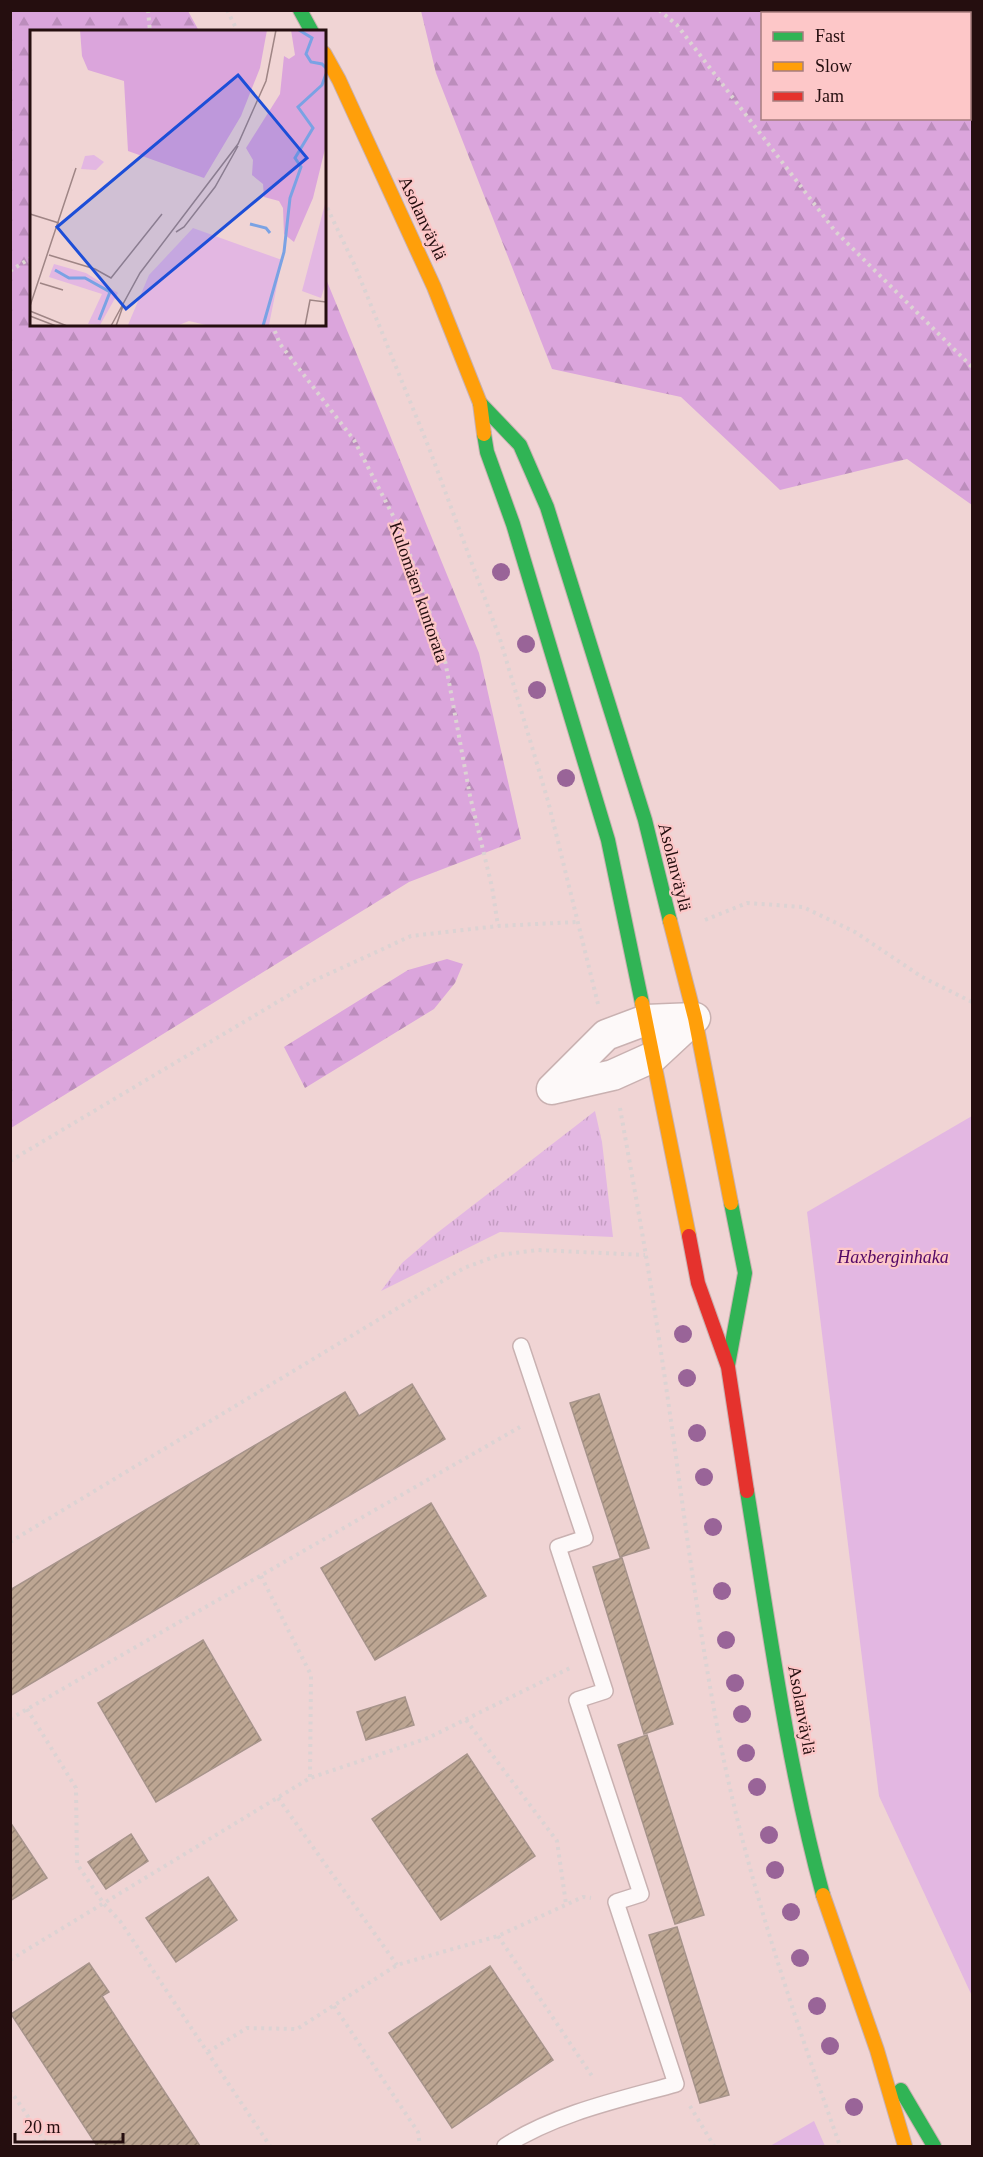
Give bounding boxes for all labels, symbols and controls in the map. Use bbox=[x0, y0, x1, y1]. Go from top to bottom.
legend bbox=[761, 12, 971, 120]
text: Fast bbox=[815, 26, 845, 46]
inset map bbox=[30, 30, 326, 326]
text: Slow bbox=[815, 56, 852, 76]
text: Jam bbox=[815, 86, 844, 106]
street label: Asolanväylä bbox=[395, 173, 451, 263]
street label: Kulomäen kuntorata bbox=[386, 519, 452, 665]
street label: Asolanväylä bbox=[654, 821, 696, 913]
park label: Haxberginhaka bbox=[836, 1247, 949, 1267]
street label: Asolanväylä bbox=[784, 1664, 820, 1756]
scale bar bbox=[15, 2106, 123, 2144]
text: 20 m bbox=[24, 2117, 61, 2137]

